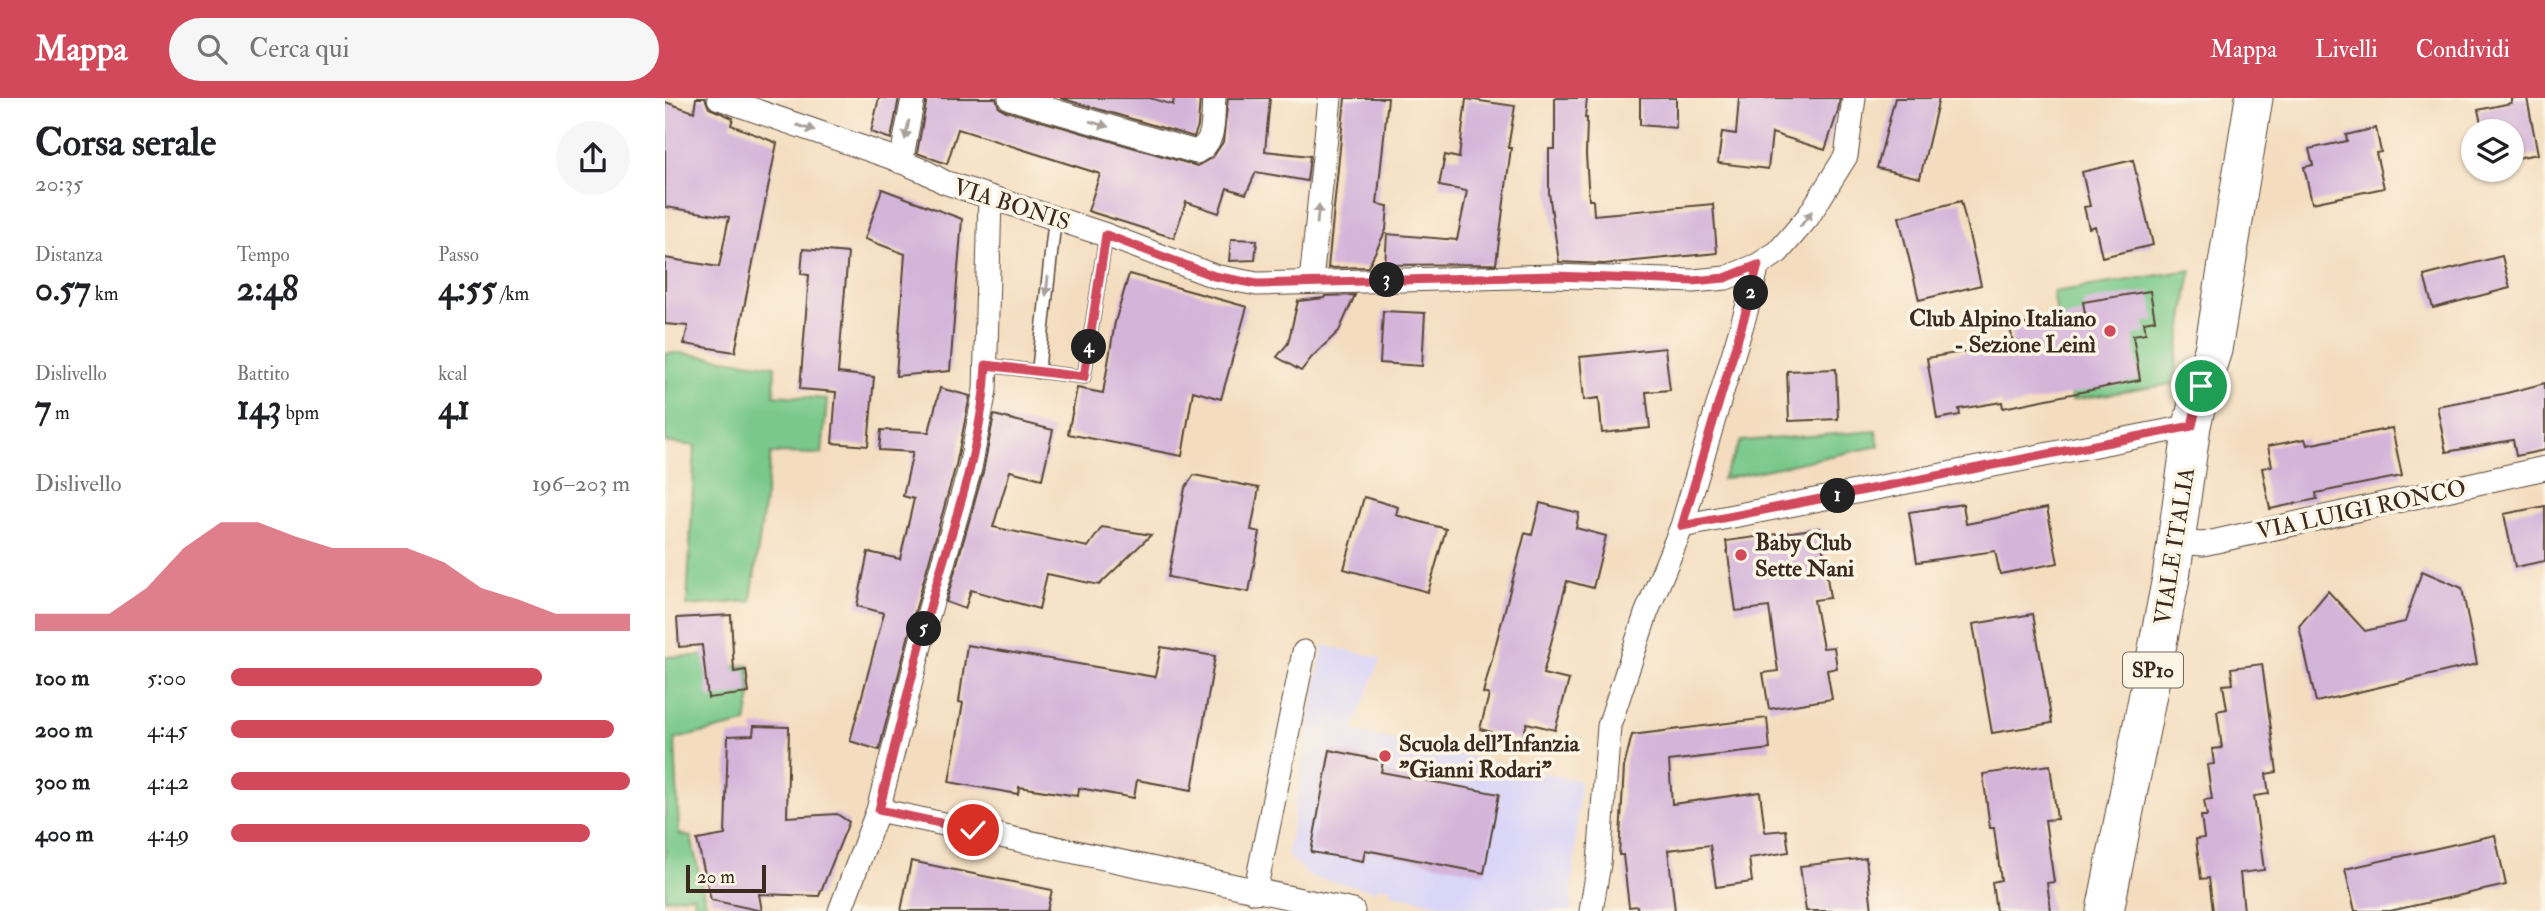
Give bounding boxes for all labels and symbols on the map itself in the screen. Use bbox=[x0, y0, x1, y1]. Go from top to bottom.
one-way arrow bbox=[901, 119, 912, 141]
one-way arrow bbox=[1089, 119, 1110, 129]
one-way arrow bbox=[796, 123, 817, 134]
street label: VIA BONIS bbox=[950, 172, 1074, 237]
one-way arrow bbox=[1313, 203, 1324, 225]
one-way arrow bbox=[1799, 209, 1813, 228]
pin: 3 bbox=[1369, 262, 1405, 298]
one-way arrow bbox=[1042, 275, 1053, 297]
pin: 2 bbox=[1733, 276, 1769, 310]
place label: Club Alpino Italiano - Sezione Leinì bbox=[1909, 304, 2096, 359]
marker: Club Alpino Italiano - Sezione Leinì bbox=[2102, 323, 2118, 339]
pin: 4 bbox=[1071, 330, 1107, 364]
pin bbox=[2171, 356, 2231, 416]
street label: VIALE ITALIA bbox=[2148, 465, 2201, 627]
street label: VIA LUIGI RONCO bbox=[2254, 473, 2468, 546]
pin: 1 bbox=[1821, 478, 1855, 514]
place label: Baby Club Sette Nani bbox=[1755, 528, 1854, 583]
marker: Baby Club Sette Nani bbox=[1733, 547, 1749, 563]
pin: 5 bbox=[907, 612, 941, 646]
road number: SP10 bbox=[2123, 652, 2183, 688]
place label: Scuola dell'Infanzia "Gianni Rodari" bbox=[1399, 729, 1581, 784]
marker: Scuola dell'Infanzia "Gianni Rodari" bbox=[1377, 748, 1393, 764]
pin bbox=[943, 800, 1003, 860]
scale bar bbox=[686, 862, 767, 894]

